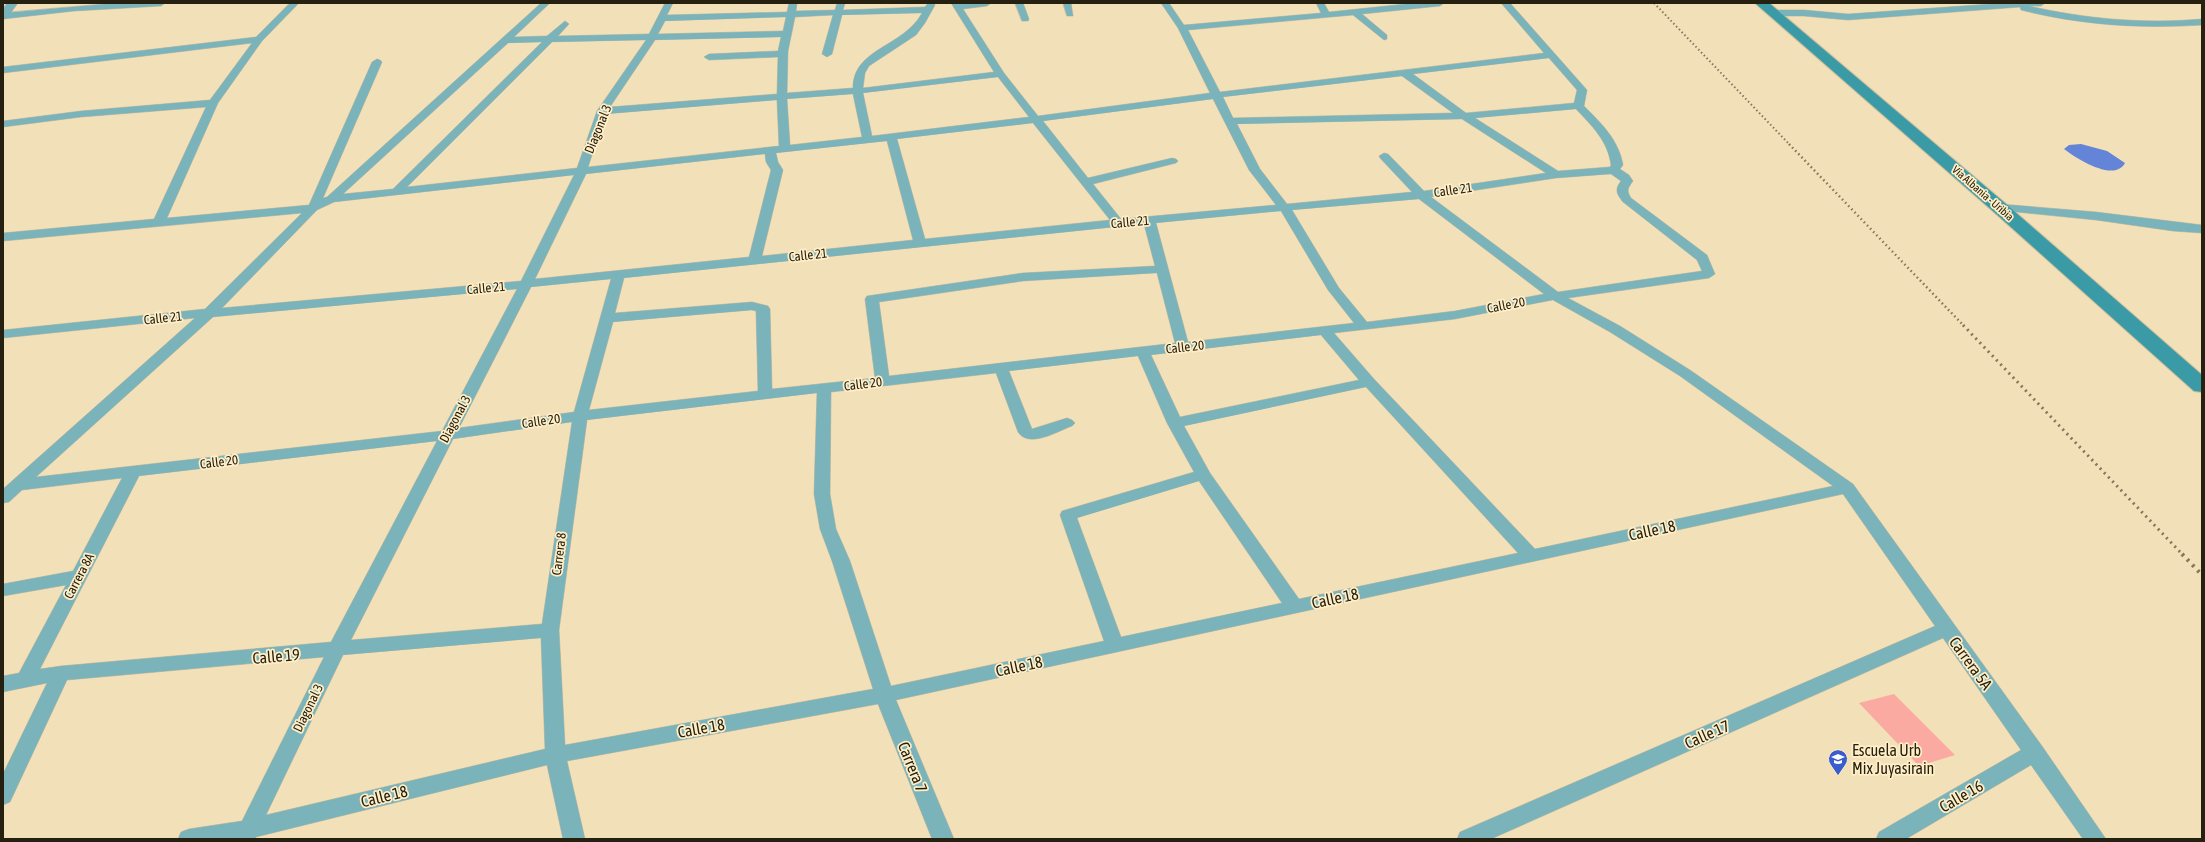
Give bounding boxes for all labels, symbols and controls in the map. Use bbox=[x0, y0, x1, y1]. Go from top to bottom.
street label: Diagonal 3 bbox=[581, 102, 615, 156]
street label: Vía Albania - Uribia bbox=[1950, 163, 2016, 223]
street label: Calle 21 bbox=[1433, 180, 1473, 200]
street label: Calle 21 bbox=[1110, 213, 1150, 231]
street label: Calle 21 bbox=[788, 246, 828, 264]
street label: Calle 21 bbox=[466, 279, 506, 297]
street label: Calle 20 bbox=[1486, 294, 1526, 316]
street label: Calle 21 bbox=[143, 309, 183, 327]
street label: Calle 20 bbox=[1165, 338, 1205, 356]
street label: Calle 20 bbox=[843, 374, 883, 394]
street label: Diagonal 3 bbox=[436, 393, 474, 445]
street label: Calle 20 bbox=[521, 411, 561, 431]
street label: Calle 20 bbox=[199, 452, 239, 472]
street label: Calle 18 bbox=[1627, 516, 1677, 544]
street label: Carrera 8 bbox=[549, 532, 569, 576]
street label: Carrera 8A bbox=[61, 550, 97, 601]
street label: Calle 18 bbox=[1310, 584, 1360, 612]
street label: Carrera 5A bbox=[1946, 633, 1996, 693]
street label: Calle 19 bbox=[252, 645, 300, 667]
street label: Calle 18 bbox=[994, 652, 1044, 680]
street label: Diagonal 3 bbox=[290, 682, 326, 734]
street label: Calle 18 bbox=[676, 715, 726, 741]
street label: Calle 17 bbox=[1682, 716, 1732, 752]
street label: Carrera 7 bbox=[895, 739, 931, 795]
place label: Escuela Urb Mix Juyasirain bbox=[1852, 741, 1934, 778]
school or university icon: Escuela Urb Mix Juyasirain bbox=[1827, 748, 1849, 776]
street label: Calle 16 bbox=[1936, 776, 1986, 816]
street label: Calle 18 bbox=[359, 782, 409, 810]

